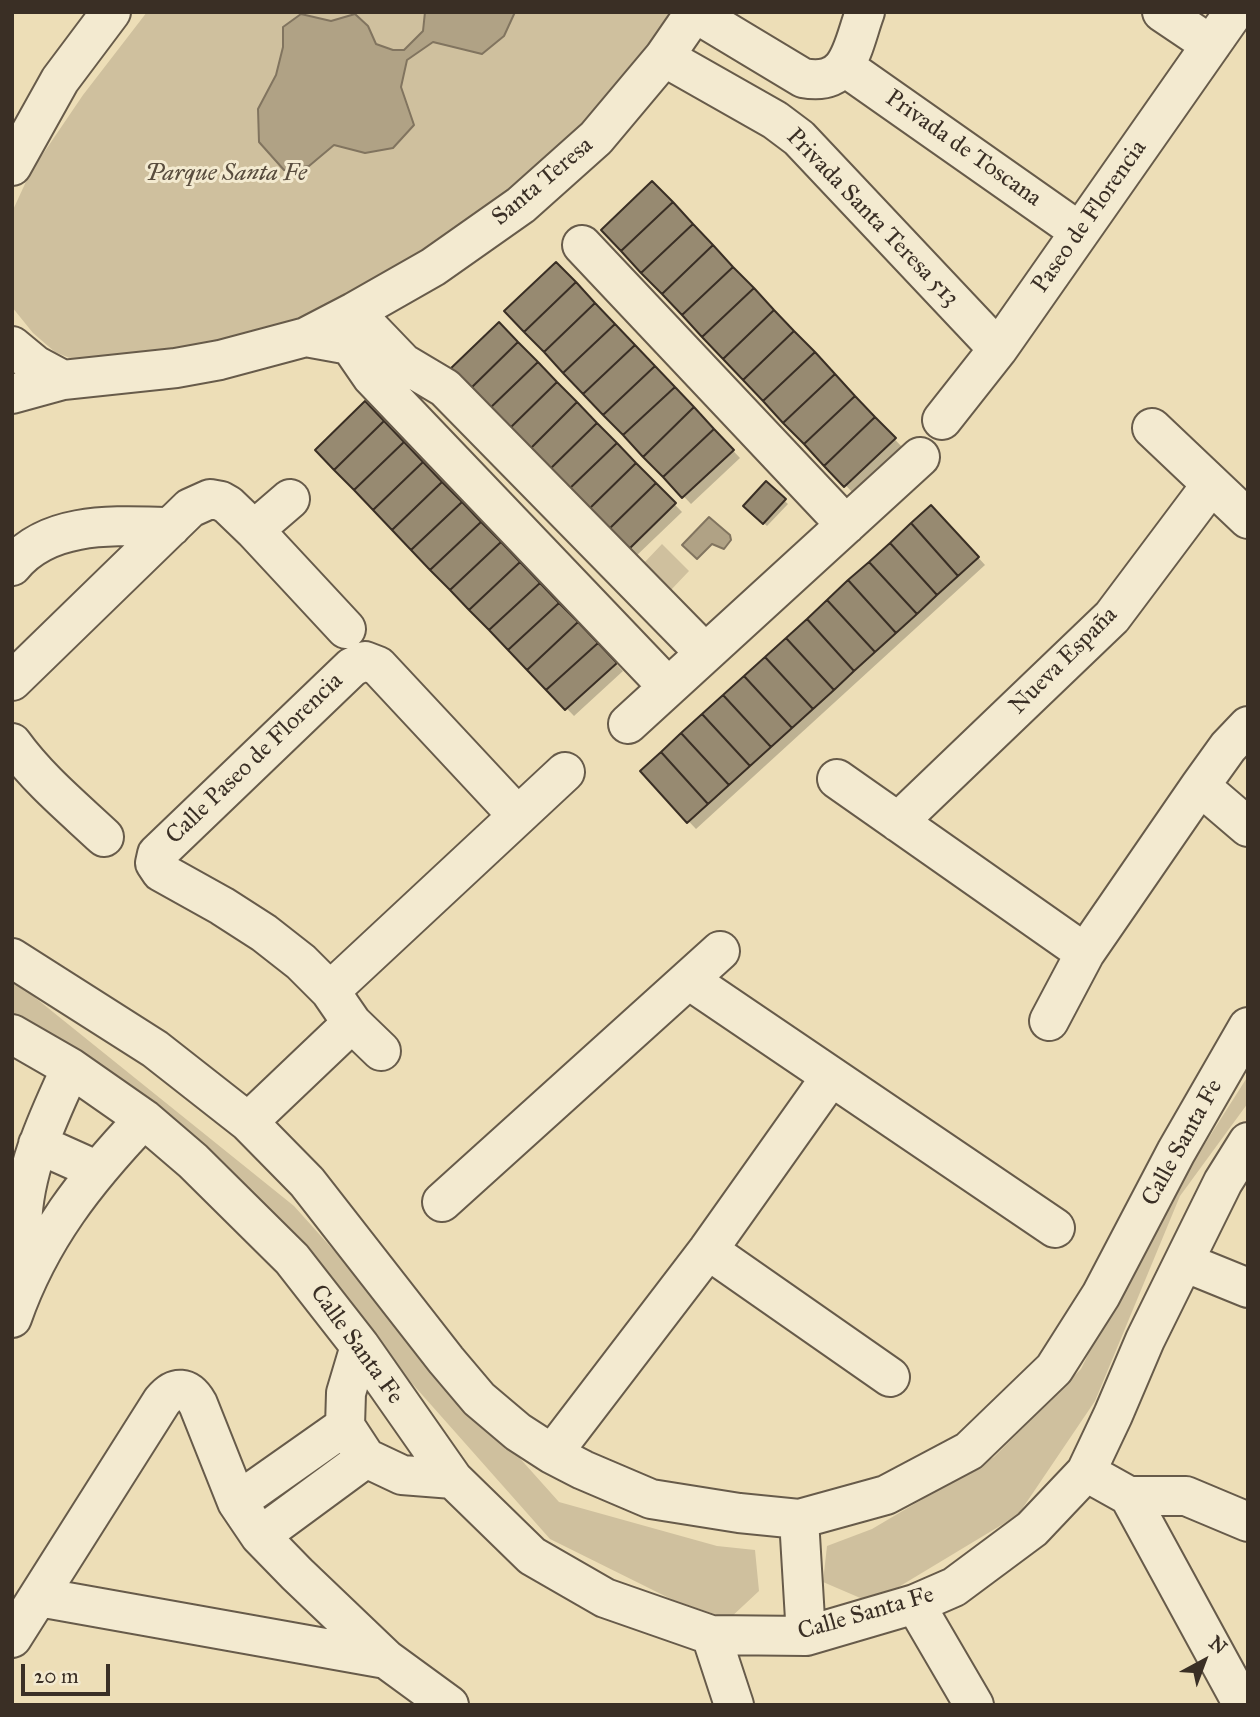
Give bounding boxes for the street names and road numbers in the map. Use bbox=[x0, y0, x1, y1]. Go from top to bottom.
street label: Privada de Toscana bbox=[879, 84, 1047, 214]
street label: Privada Santa Teresa 513 bbox=[780, 123, 964, 313]
street label: Santa Teresa bbox=[487, 131, 599, 233]
street label: Paseo de Florencia bbox=[1027, 135, 1153, 299]
street label: Nueva España bbox=[1004, 601, 1124, 721]
street label: Calle Paseo de Florencia bbox=[161, 667, 349, 851]
street label: Calle Santa Fe bbox=[1136, 1075, 1230, 1211]
street label: Calle Santa Fe bbox=[303, 1280, 409, 1410]
street label: Calle Santa Fe bbox=[795, 1581, 937, 1647]

